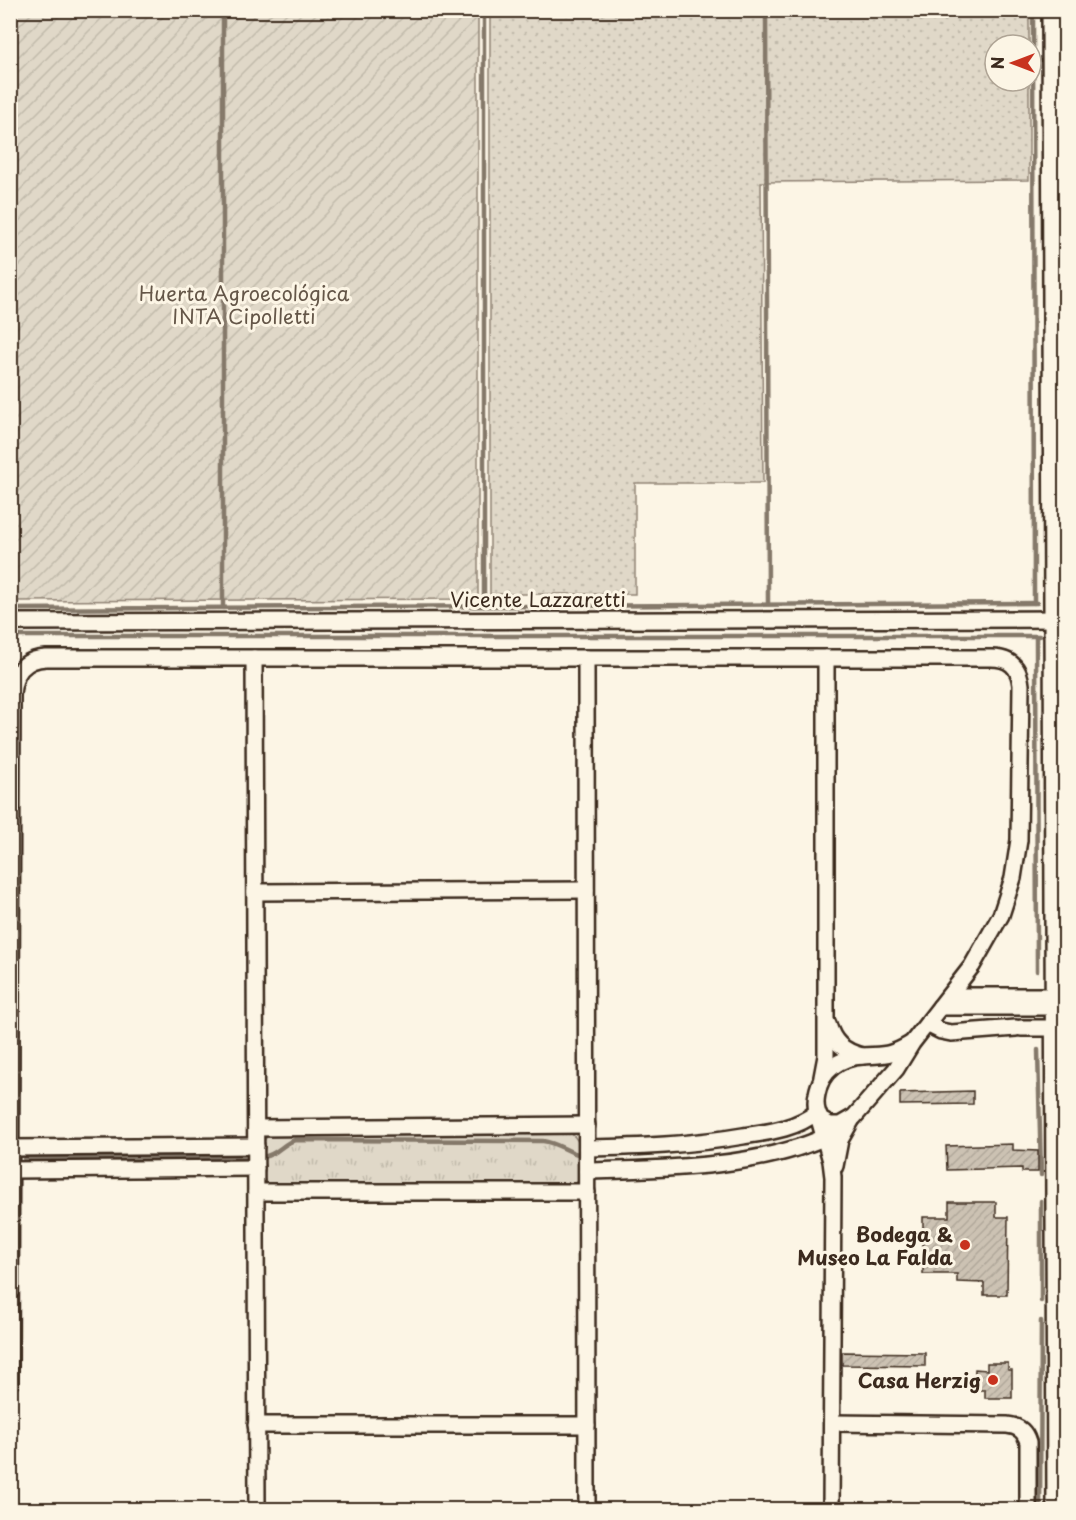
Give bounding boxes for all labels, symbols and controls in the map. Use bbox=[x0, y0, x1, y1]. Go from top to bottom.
north arrow bbox=[983, 33, 1043, 93]
text: N bbox=[985, 57, 1009, 69]
park label: Huerta Agroecológica INTA Cipolletti bbox=[139, 278, 350, 331]
street label: Vicente Lazzaretti bbox=[450, 584, 626, 614]
place label: Bodega & Museo La Falda bbox=[797, 1219, 953, 1272]
marker: Bodega & Museo La Falda bbox=[958, 1238, 972, 1252]
place label: Casa Herzig bbox=[858, 1365, 981, 1395]
marker: Casa Herzig bbox=[986, 1373, 1000, 1387]

